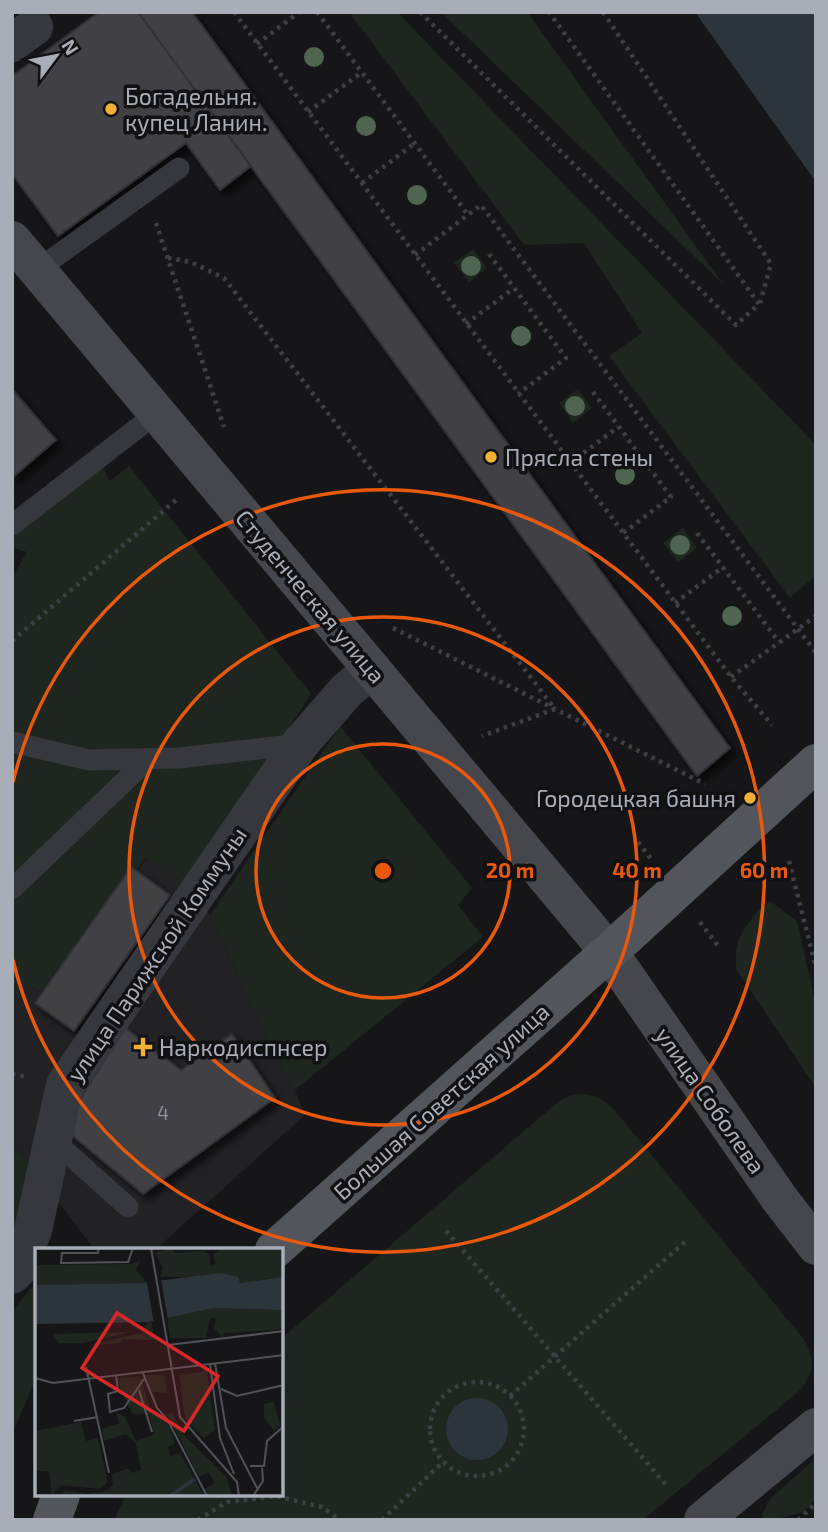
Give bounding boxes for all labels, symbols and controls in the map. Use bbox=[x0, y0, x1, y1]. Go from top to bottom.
north arrow bbox=[21, 21, 91, 91]
text: N bbox=[57, 35, 84, 59]
place label: Богадельня. купец Ланин. bbox=[125, 82, 267, 137]
marker: Богадельня. купец Ланин. bbox=[103, 101, 119, 117]
place label: Прясла стены bbox=[505, 443, 653, 471]
marker: Прясла стены bbox=[483, 449, 499, 465]
street label: Студенческая улица bbox=[230, 504, 392, 689]
place label: Городецкая башня bbox=[536, 784, 736, 812]
marker: Городецкая башня bbox=[742, 790, 758, 806]
street label: улица Парижской Коммуны bbox=[60, 821, 253, 1087]
text: 20 m bbox=[486, 857, 534, 882]
text: 40 m bbox=[612, 857, 662, 882]
text: 60 m bbox=[740, 857, 788, 882]
centre of rings bbox=[371, 859, 395, 883]
street label: Большая Советская улица bbox=[327, 997, 555, 1206]
street label: улица Соболева bbox=[649, 1021, 772, 1179]
place label: Наркодиспнсер bbox=[159, 1033, 327, 1061]
marker: Наркодиспнсер bbox=[133, 1037, 153, 1057]
house number: 4 bbox=[157, 1101, 169, 1124]
inset map bbox=[35, 1248, 284, 1497]

